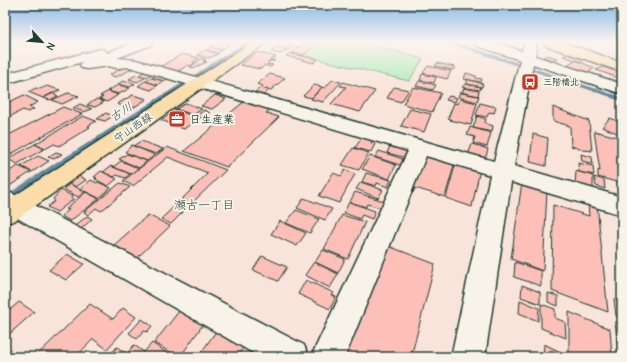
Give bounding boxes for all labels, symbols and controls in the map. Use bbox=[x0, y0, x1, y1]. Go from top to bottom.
north arrow bbox=[22, 22, 62, 62]
text: N bbox=[43, 40, 58, 52]
bus stop icon: 三階橋北 bbox=[520, 72, 540, 92]
place label: 三階橋北 bbox=[543, 77, 579, 87]
water label: 古川 bbox=[107, 100, 135, 124]
office icon: 日生産業 bbox=[167, 109, 187, 129]
street label: 守山西線 bbox=[111, 110, 155, 146]
place label: 日生産業 bbox=[190, 113, 234, 126]
district label: 瀬古一丁目 bbox=[174, 198, 234, 212]

